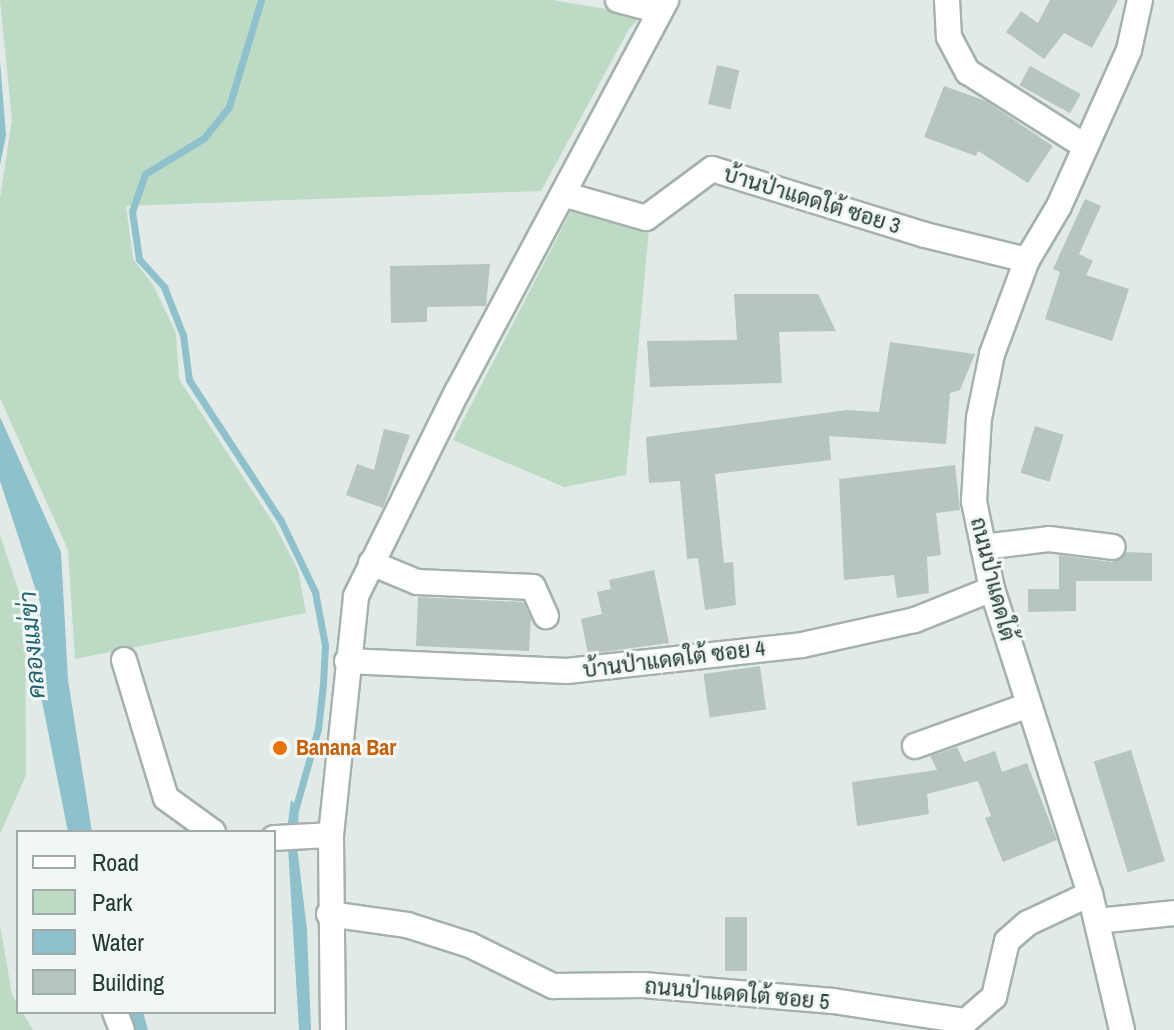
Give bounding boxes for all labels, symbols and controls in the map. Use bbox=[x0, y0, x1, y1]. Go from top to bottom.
street label: บ้านป่าแดดใต้ ซอย 3 bbox=[720, 161, 904, 239]
street label: ถนนป่าแดดใต้ bbox=[965, 515, 1021, 643]
water label: คลองแม่ข่า bbox=[13, 590, 51, 700]
street label: บ้านป่าแดดใต้ ซอย 4 bbox=[581, 635, 767, 683]
place label: Banana Bar bbox=[296, 735, 396, 761]
marker: Banana Bar bbox=[271, 739, 289, 757]
legend bbox=[16, 830, 276, 1014]
text: Road bbox=[92, 846, 139, 878]
text: Park bbox=[92, 886, 132, 918]
text: Water bbox=[92, 926, 144, 958]
text: Building bbox=[92, 966, 164, 998]
street label: ถนนป่าแดดใต้ ซอย 5 bbox=[643, 973, 831, 1015]

